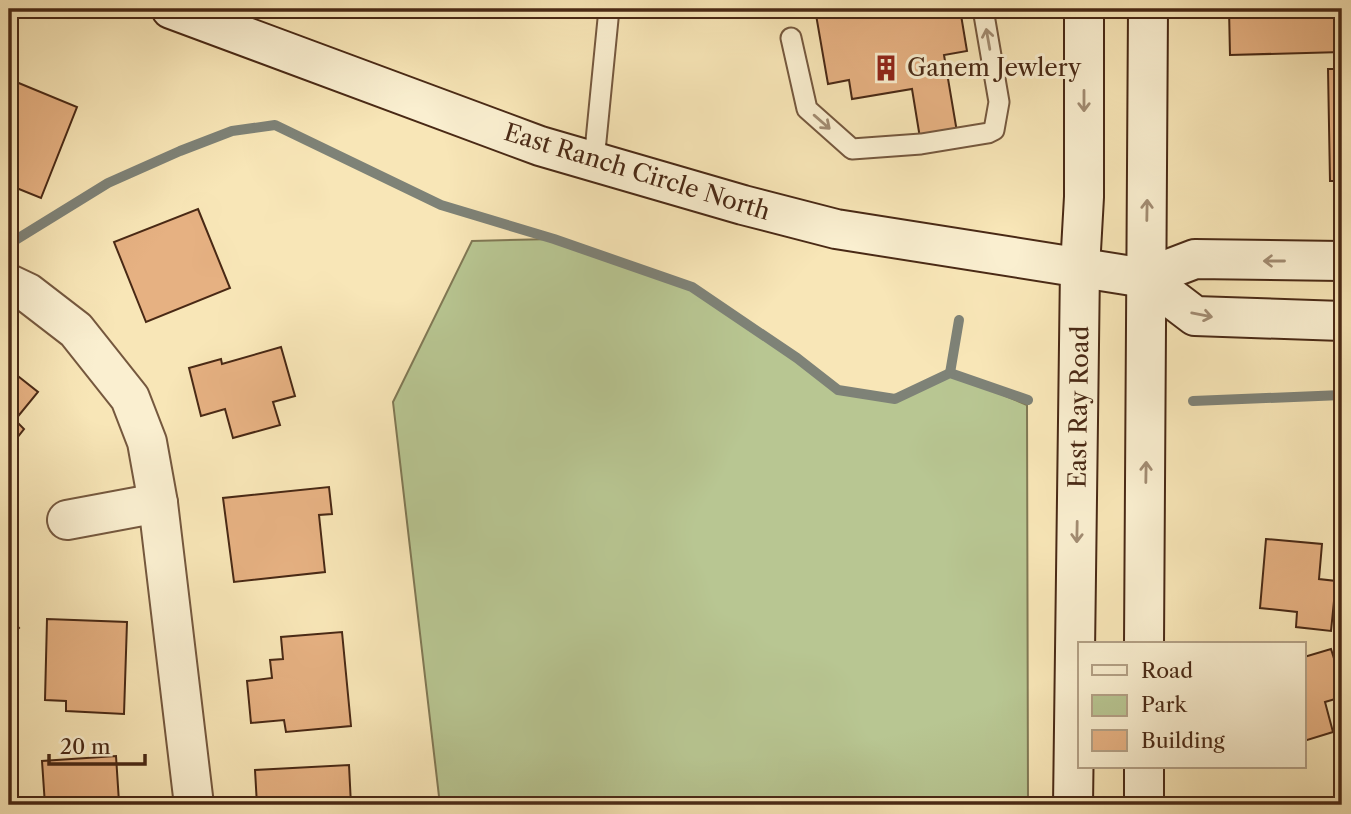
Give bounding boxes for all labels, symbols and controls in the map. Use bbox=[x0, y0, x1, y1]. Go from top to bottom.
one-way arrow bbox=[981, 29, 994, 51]
building icon: Ganem Jewlery bbox=[871, 53, 901, 83]
place label: Ganem Jewlery bbox=[907, 53, 1082, 82]
one-way arrow bbox=[1077, 90, 1091, 113]
one-way arrow bbox=[813, 114, 830, 131]
street label: East Ranch Circle North bbox=[501, 117, 774, 226]
one-way arrow bbox=[1140, 199, 1154, 222]
one-way arrow bbox=[1263, 254, 1286, 268]
one-way arrow bbox=[1190, 309, 1212, 322]
street label: East Ray Road bbox=[1063, 325, 1094, 488]
one-way arrow bbox=[1139, 460, 1153, 483]
one-way arrow bbox=[1070, 520, 1083, 543]
legend bbox=[1078, 642, 1306, 768]
text: Road bbox=[1141, 658, 1193, 683]
text: Park bbox=[1141, 692, 1187, 717]
scale bar bbox=[49, 723, 145, 767]
text: Building bbox=[1141, 728, 1226, 753]
text: 20 m bbox=[60, 734, 111, 759]

